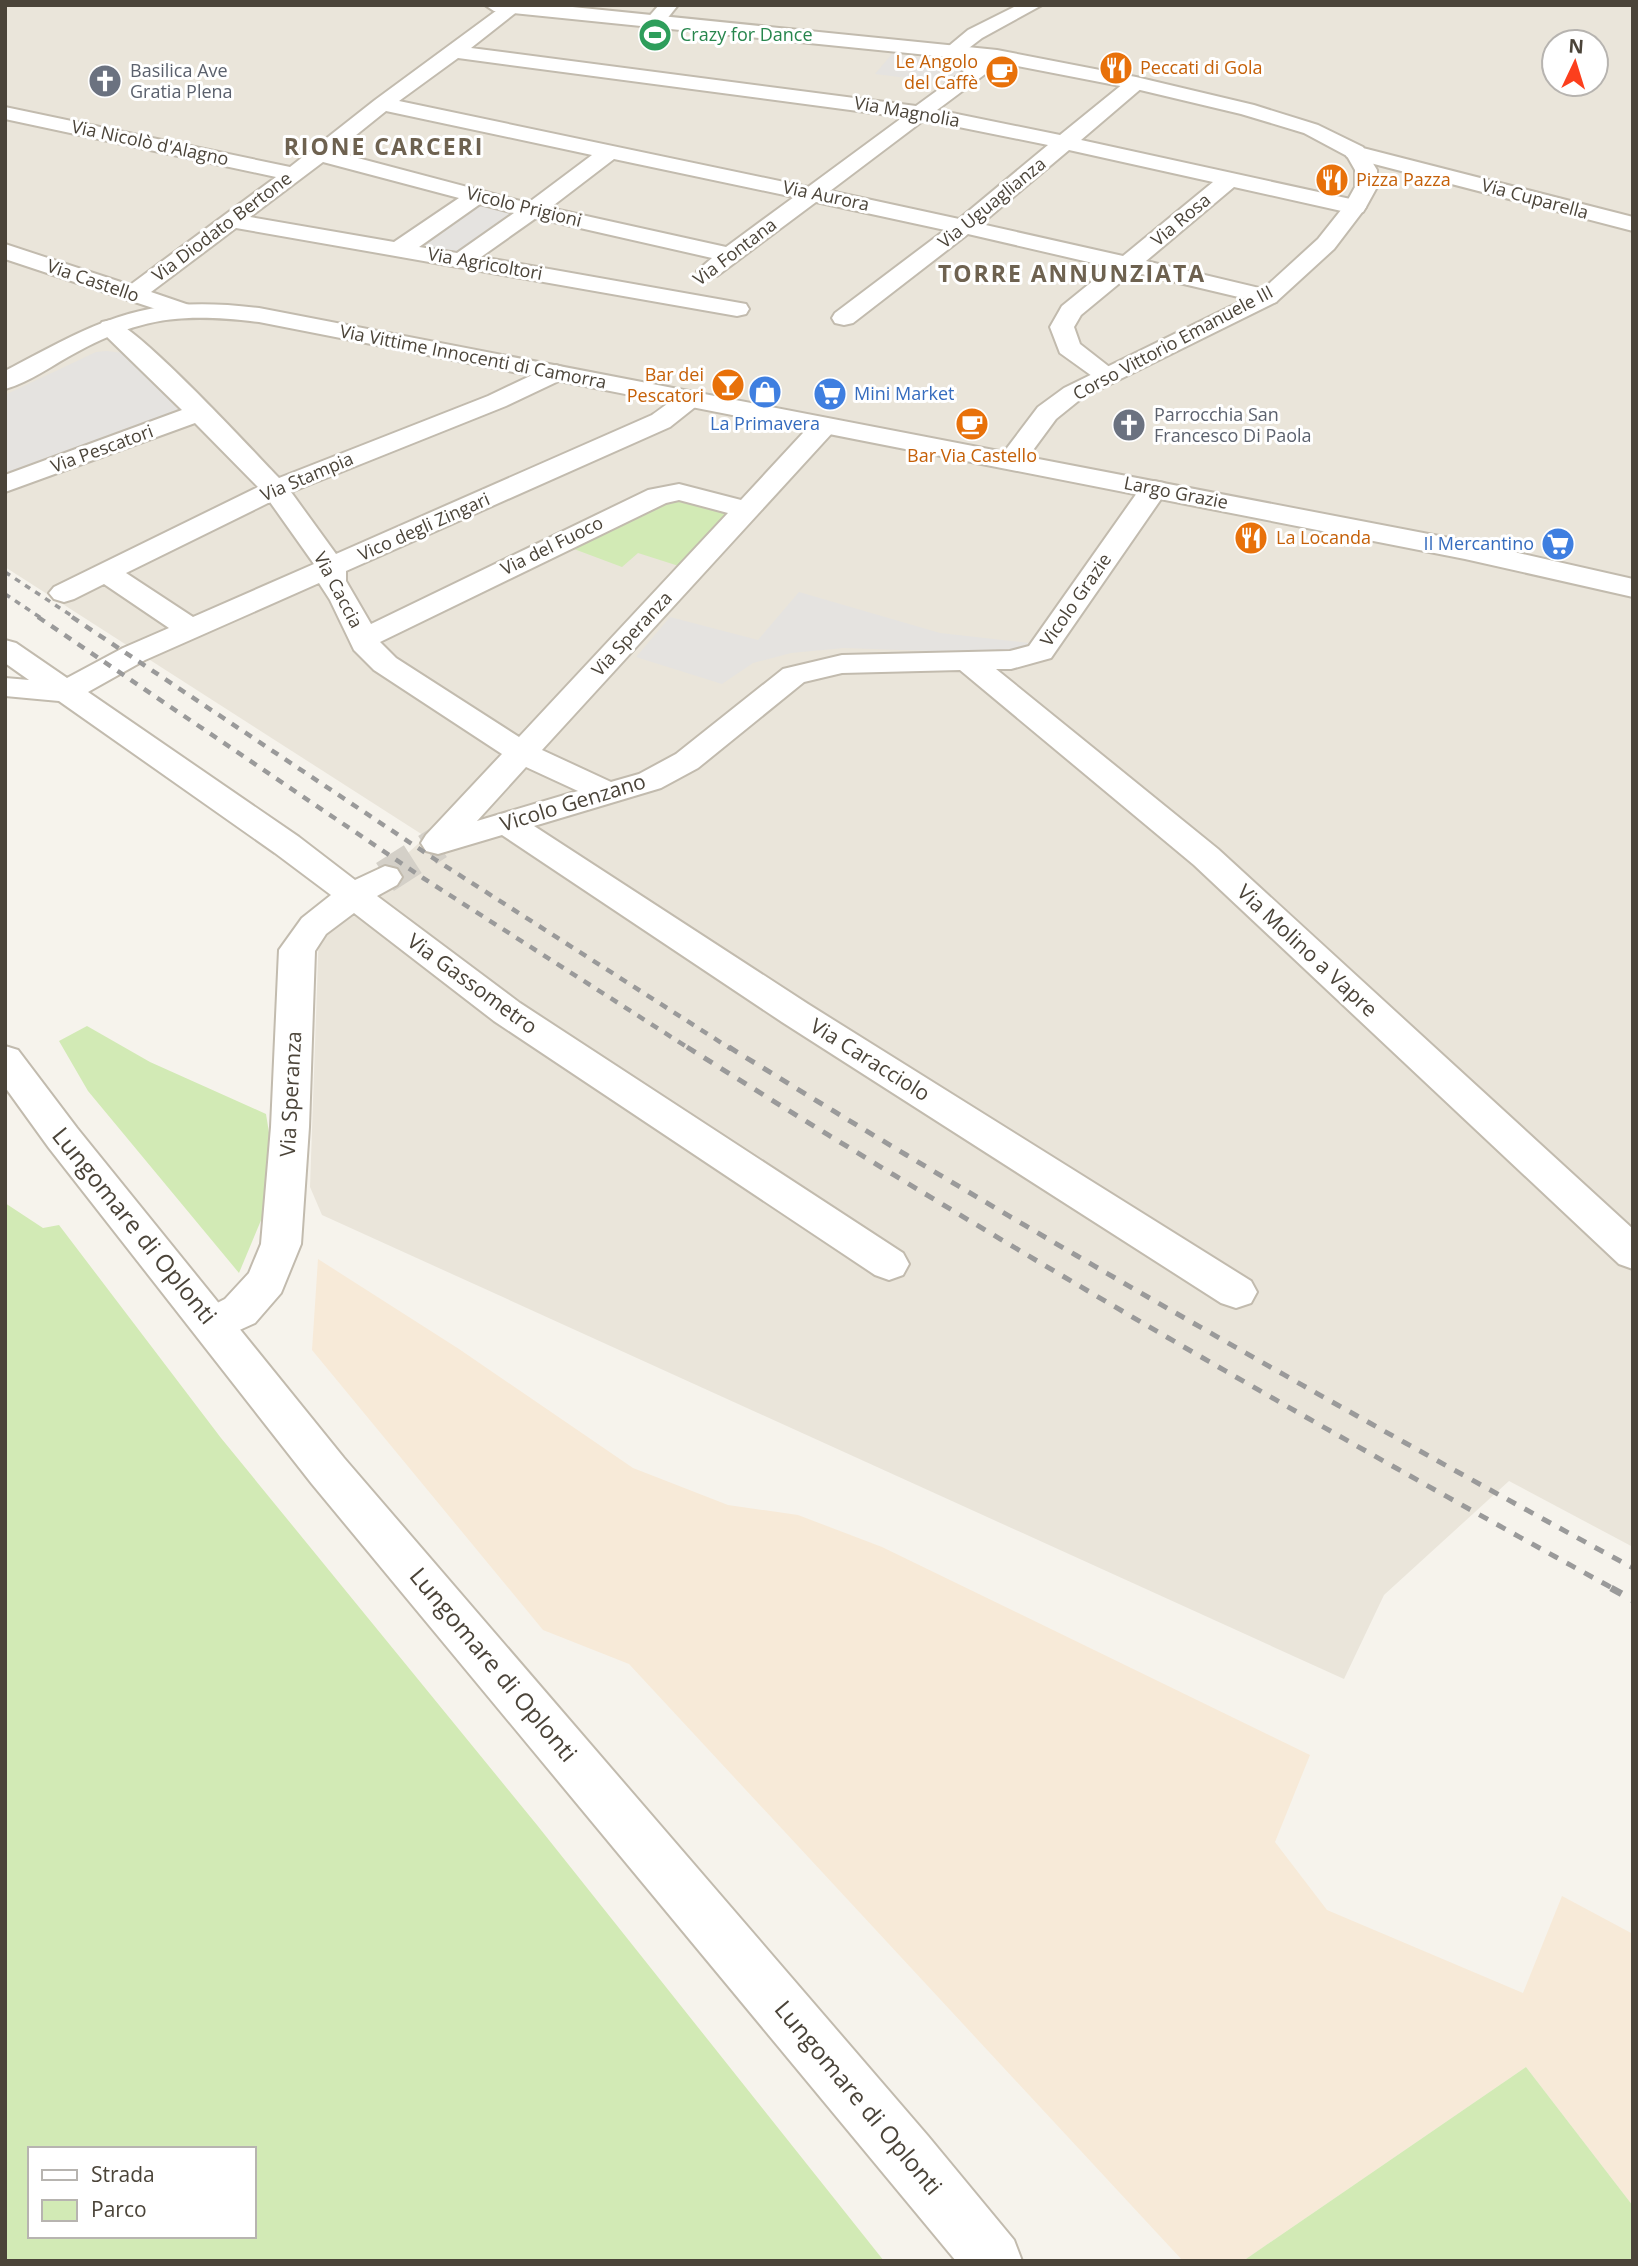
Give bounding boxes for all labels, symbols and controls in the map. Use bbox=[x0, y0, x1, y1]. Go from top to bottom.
sports icon: Crazy for Dance bbox=[636, 16, 674, 54]
place label: Crazy for Dance bbox=[680, 22, 813, 46]
north arrow bbox=[1540, 28, 1610, 98]
text: N bbox=[1568, 33, 1585, 60]
place label: Le Angolo del Caffè bbox=[895, 49, 978, 94]
restaurant icon: Peccati di Gola bbox=[1097, 49, 1135, 87]
cafe icon: Le Angolo del Caffè bbox=[983, 53, 1021, 91]
place label: Peccati di Gola bbox=[1140, 55, 1263, 79]
place label: Basilica Ave Gratia Plena bbox=[130, 58, 233, 103]
church icon: Basilica Ave Gratia Plena bbox=[86, 62, 124, 100]
street label: Via Magnolia bbox=[852, 90, 962, 132]
street label: Via Nicolò d'Alagno bbox=[69, 114, 231, 170]
district label: RIONE CARCERI bbox=[284, 130, 484, 162]
street label: Via Uguaglianza bbox=[932, 151, 1050, 253]
restaurant icon: Pizza Pazza bbox=[1313, 161, 1351, 199]
street label: Via Diodato Bertone bbox=[147, 166, 296, 287]
place label: Pizza Pazza bbox=[1356, 167, 1451, 191]
street label: Via Cuparella bbox=[1479, 172, 1591, 224]
street label: Via Aurora bbox=[781, 174, 872, 216]
street label: Vicolo Prigioni bbox=[464, 180, 585, 232]
street label: Via Rosa bbox=[1146, 187, 1215, 251]
street label: Via Fontana bbox=[688, 212, 781, 290]
street label: Via Agricoltori bbox=[426, 241, 544, 285]
street label: Via Castello bbox=[44, 253, 143, 307]
district label: TORRE ANNUNZIATA bbox=[938, 257, 1206, 289]
street label: Corso Vittorio Emanuele III bbox=[1068, 279, 1277, 405]
street label: Via Vittime Innocenti di Camorra bbox=[338, 318, 609, 394]
place label: Bar dei Pescatori bbox=[627, 362, 704, 407]
bar icon: Bar dei Pescatori bbox=[709, 366, 747, 404]
shop icon: La Primavera bbox=[746, 373, 784, 411]
supermarket icon: Mini Market bbox=[811, 375, 849, 413]
place label: Mini Market bbox=[854, 381, 955, 405]
place label: Parrocchia San Francesco Di Paola bbox=[1154, 402, 1312, 447]
cafe icon: Bar Via Castello bbox=[953, 405, 991, 443]
church icon: Parrocchia San Francesco Di Paola bbox=[1110, 406, 1148, 444]
place label: La Primavera bbox=[710, 411, 820, 435]
street label: Via Pescatori bbox=[47, 418, 156, 478]
place label: Bar Via Castello bbox=[907, 443, 1037, 467]
street label: Via Stampia bbox=[257, 446, 357, 506]
street label: Largo Grazie bbox=[1122, 470, 1230, 514]
street label: Vico degli Zingari bbox=[354, 486, 493, 566]
street label: Via del Fuoco bbox=[496, 510, 607, 580]
restaurant icon: La Locanda bbox=[1232, 519, 1270, 557]
place label: La Locanda bbox=[1276, 525, 1371, 549]
supermarket icon: Il Mercantino bbox=[1539, 525, 1577, 563]
place label: Il Mercantino bbox=[1424, 531, 1534, 555]
street label: Via Caccia bbox=[309, 547, 369, 632]
street label: Vicolo Grazie bbox=[1034, 548, 1116, 651]
street label: Via Speranza bbox=[586, 586, 677, 681]
street label: Vicolo Genzano bbox=[496, 767, 649, 837]
street label: Via Molino a Vapre bbox=[1231, 878, 1384, 1023]
street label: Via Gassometro bbox=[402, 926, 543, 1040]
street label: Via Caracciolo bbox=[805, 1011, 936, 1107]
street label: Via Speranza bbox=[273, 1030, 307, 1157]
street label: Lungomare di Oplonti bbox=[45, 1120, 225, 1331]
street label: Lungomare di Oplonti bbox=[403, 1560, 585, 1768]
street label: Lungomare di Oplonti bbox=[768, 1993, 950, 2201]
legend bbox=[28, 2147, 256, 2238]
text: Strada bbox=[91, 2160, 155, 2188]
text: Parco bbox=[91, 2195, 147, 2223]

